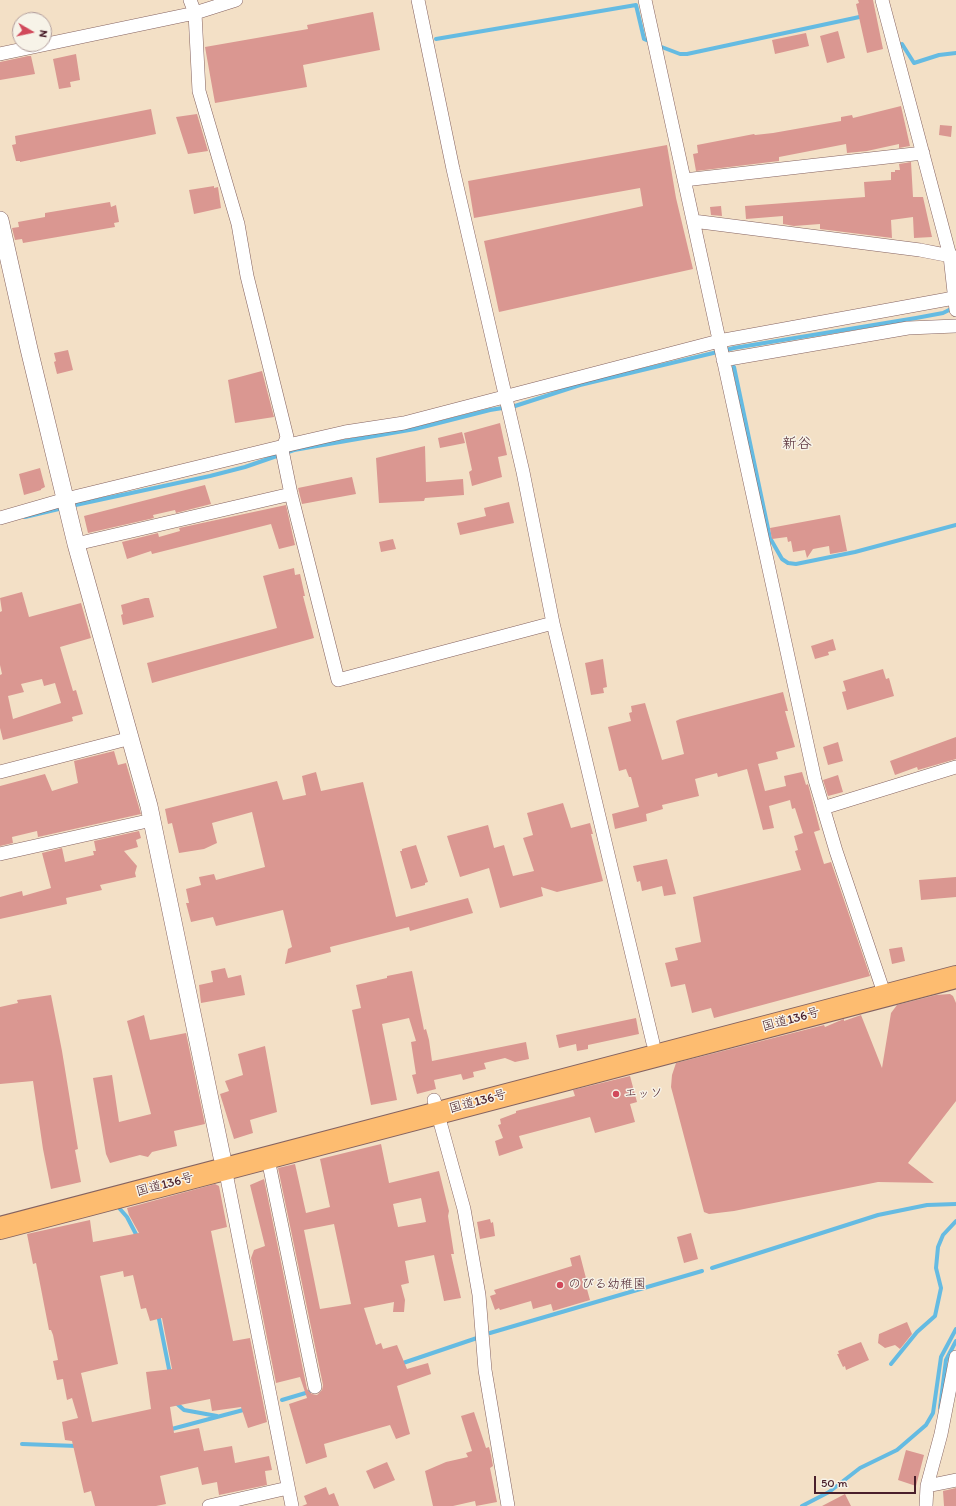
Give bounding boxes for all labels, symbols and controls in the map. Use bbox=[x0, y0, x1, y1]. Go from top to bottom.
north arrow bbox=[12, 12, 52, 52]
text: N bbox=[36, 29, 50, 38]
district label: 新谷 bbox=[782, 435, 812, 453]
street label: 国道136号 bbox=[760, 1005, 822, 1035]
place label: エッソ bbox=[624, 1086, 663, 1102]
street label: 国道136号 bbox=[447, 1087, 509, 1117]
marker: エッソ bbox=[611, 1089, 621, 1099]
street label: 国道136号 bbox=[134, 1170, 196, 1200]
place label: のびる幼稚園 bbox=[568, 1277, 646, 1293]
marker: のびる幼稚園 bbox=[555, 1280, 565, 1290]
scale bar bbox=[816, 1468, 918, 1494]
text: 50 m bbox=[821, 1476, 847, 1490]

